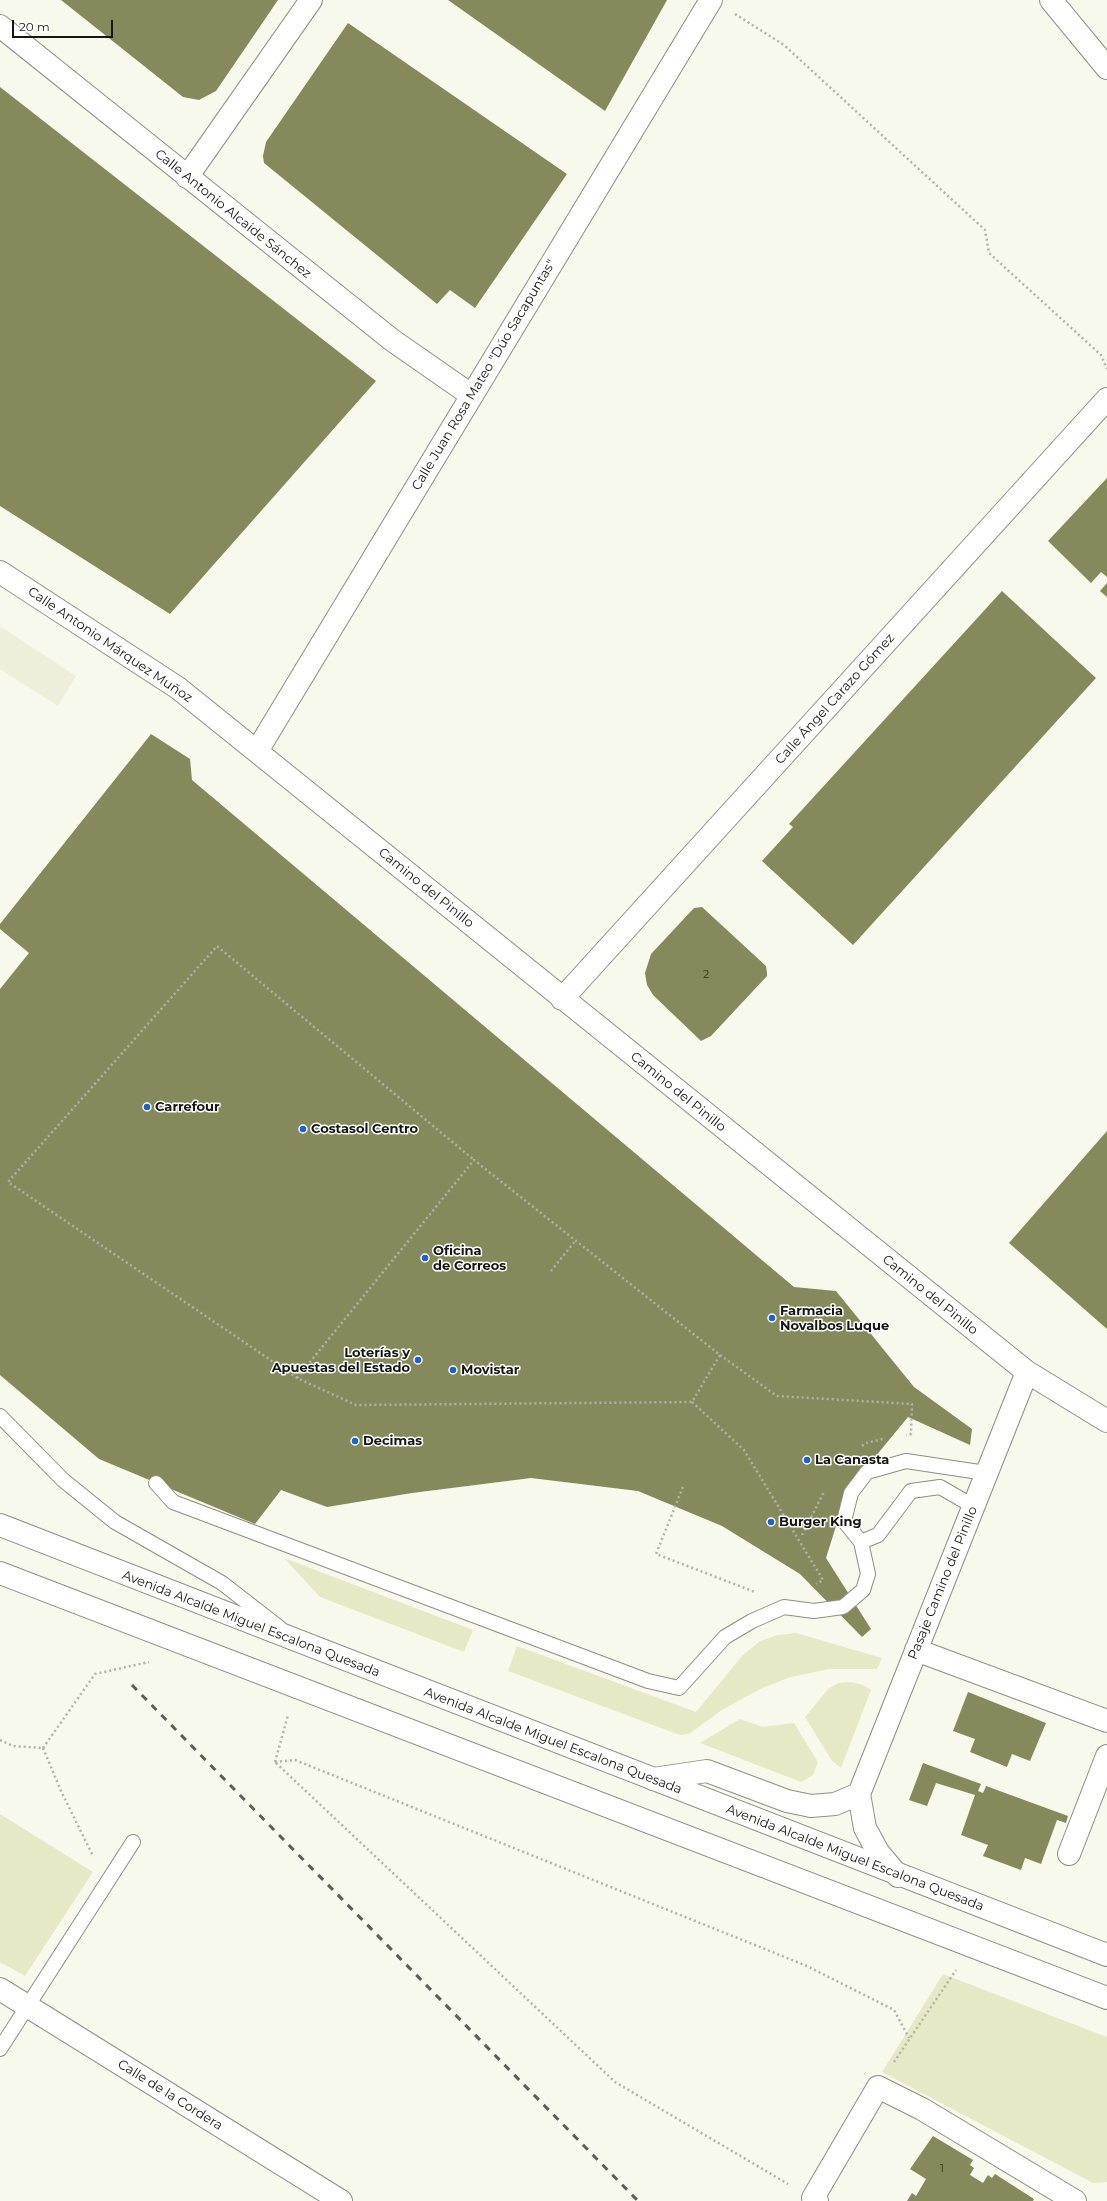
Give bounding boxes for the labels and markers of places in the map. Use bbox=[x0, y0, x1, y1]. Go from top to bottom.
place label: Carrefour bbox=[155, 1099, 220, 1115]
marker: Carrefour bbox=[142, 1102, 152, 1112]
place label: Costasol Centro bbox=[311, 1121, 418, 1137]
marker: Costasol Centro bbox=[298, 1124, 308, 1134]
place label: Oficina de Correos bbox=[433, 1243, 506, 1274]
marker: Oficina de Correos bbox=[420, 1253, 430, 1263]
place label: Farmacia Novalbos Luque bbox=[780, 1303, 889, 1334]
marker: Farmacia Novalbos Luque bbox=[767, 1313, 777, 1323]
place label: Loterías y Apuestas del Estado bbox=[272, 1345, 410, 1376]
marker: Loterías y Apuestas del Estado bbox=[413, 1355, 423, 1365]
place label: Movistar bbox=[461, 1362, 519, 1378]
marker: Movistar bbox=[448, 1365, 458, 1375]
place label: Decimas bbox=[363, 1433, 422, 1449]
marker: Decimas bbox=[350, 1436, 360, 1446]
place label: La Canasta bbox=[815, 1452, 889, 1468]
marker: La Canasta bbox=[802, 1455, 812, 1465]
place label: Burger King bbox=[779, 1514, 862, 1530]
marker: Burger King bbox=[766, 1517, 776, 1527]

